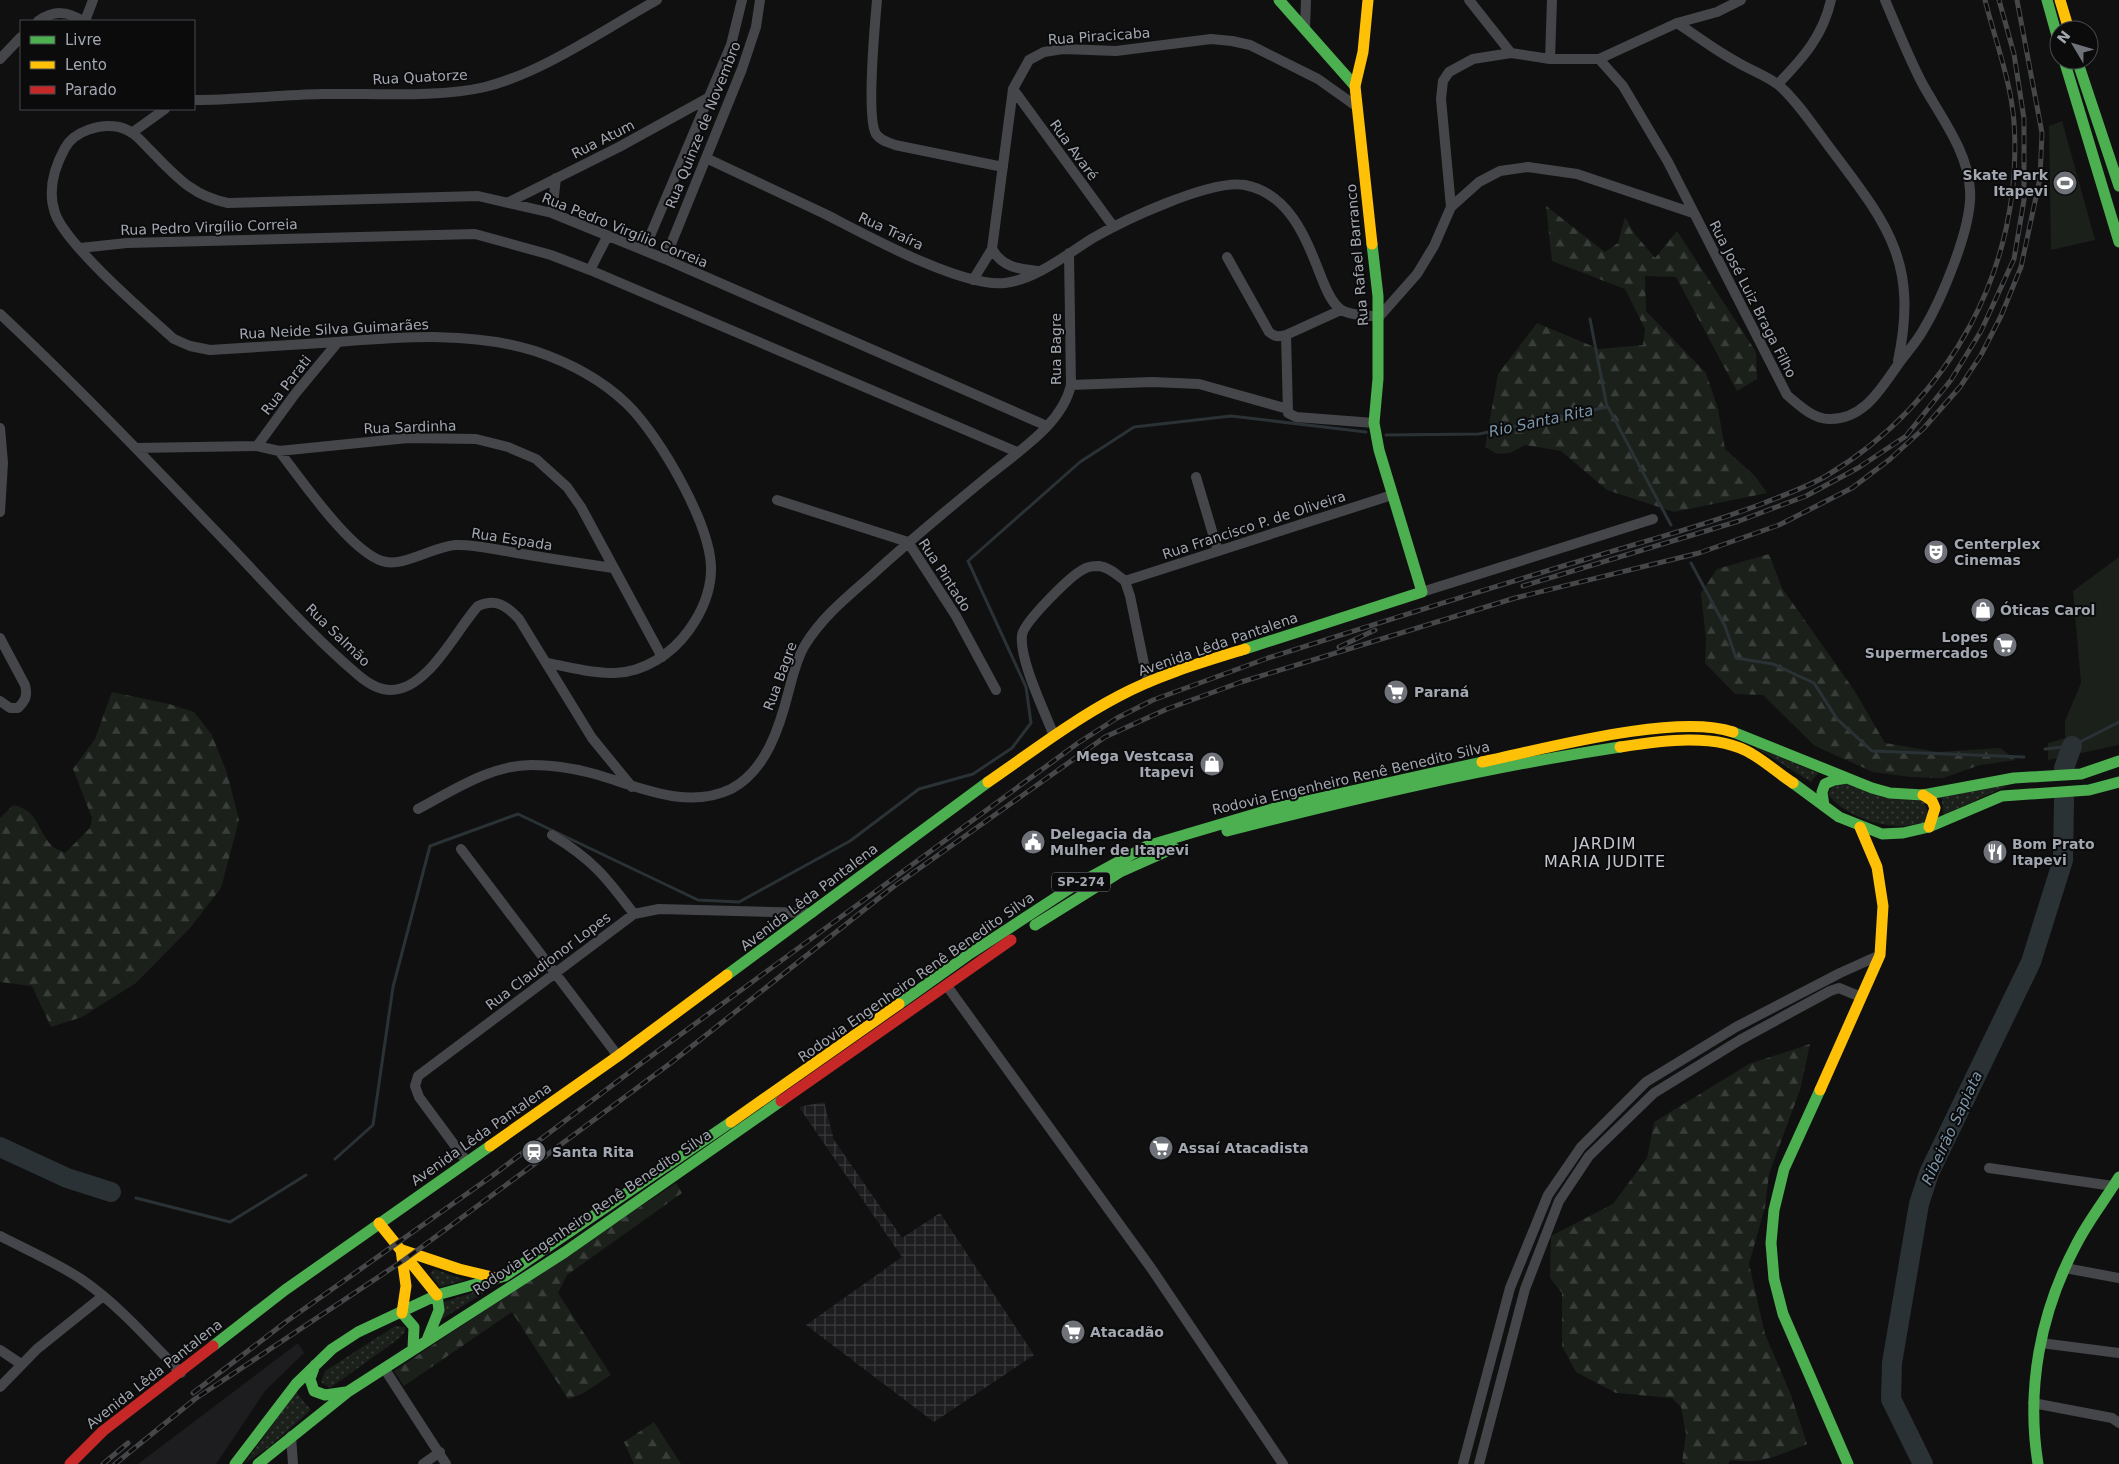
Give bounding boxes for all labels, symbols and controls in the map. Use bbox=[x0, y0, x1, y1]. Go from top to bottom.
legend bbox=[20, 20, 195, 110]
north arrow bbox=[2049, 20, 2099, 70]
street label: Rua Piracicaba bbox=[1047, 24, 1151, 48]
text: N bbox=[2054, 27, 2074, 47]
text: Livre bbox=[65, 31, 101, 49]
street label: Rua Quinze de Novembro bbox=[662, 39, 744, 211]
text: Lento bbox=[65, 56, 107, 74]
street label: Rua Quatorze bbox=[372, 67, 468, 87]
text: Parado bbox=[65, 81, 117, 99]
street label: Rua Atum bbox=[569, 116, 637, 162]
street label: Rua Avaré bbox=[1047, 117, 1101, 183]
place label: Skate Park Itapevi bbox=[1963, 167, 2049, 199]
sports icon: Skate Park Itapevi bbox=[2052, 170, 2078, 196]
street label: Rua Rafael Barranco bbox=[1343, 183, 1371, 327]
street label: Rua Pedro Virgílio Correia bbox=[540, 189, 710, 271]
street label: Rua Traíra bbox=[856, 209, 926, 253]
street label: Rua Pedro Virgílio Correia bbox=[120, 216, 298, 238]
street label: Rua José Luiz Braga Filho bbox=[1706, 218, 1800, 380]
street label: Rua Bagre bbox=[1048, 313, 1064, 385]
street label: Rua Neide Silva Guimarães bbox=[239, 316, 429, 342]
street label: Rua Parati bbox=[258, 352, 314, 418]
water label: Rio Santa Rita bbox=[1487, 401, 1595, 441]
street label: Rua Sardinha bbox=[363, 417, 457, 437]
street label: Rua Francisco P. de Oliveira bbox=[1160, 488, 1348, 562]
street label: Rua Espada bbox=[470, 525, 554, 553]
street label: Rua Pintado bbox=[916, 536, 974, 614]
place label: Centerplex Cinemas bbox=[1954, 536, 2040, 568]
theatre icon: Centerplex Cinemas bbox=[1923, 539, 1949, 565]
shop icon: Óticas Carol bbox=[1970, 597, 1996, 623]
street label: Rua Salmão bbox=[303, 600, 373, 670]
place label: Óticas Carol bbox=[2000, 601, 2095, 618]
street label: Avenida Lêda Pantalena bbox=[1136, 609, 1300, 679]
place label: Lopes Supermercados bbox=[1865, 629, 1988, 661]
supermarket icon: Lopes Supermercados bbox=[1992, 632, 2018, 658]
street label: Rua Bagre bbox=[760, 639, 800, 713]
supermarket icon: Paraná bbox=[1383, 679, 1409, 705]
place label: Paraná bbox=[1414, 684, 1469, 700]
street label: Rodovia Engenheiro Renê Benedito Silva bbox=[1211, 738, 1491, 818]
place label: Mega Vestcasa Itapevi bbox=[1076, 748, 1194, 780]
shop icon: Mega Vestcasa Itapevi bbox=[1199, 751, 1225, 777]
place label: Delegacia da Mulher de Itapevi bbox=[1050, 826, 1189, 858]
public building icon: Delegacia da Mulher de Itapevi bbox=[1020, 829, 1046, 855]
district label: JARDIM MARIA JUDITE bbox=[1544, 834, 1666, 871]
place label: Bom Prato Itapevi bbox=[2012, 836, 2095, 868]
restaurant icon: Bom Prato Itapevi bbox=[1982, 839, 2008, 865]
street label: Avenida Lêda Pantalena bbox=[737, 840, 881, 954]
road number: SP-274 bbox=[1052, 872, 1110, 892]
street label: Rodovia Engenheiro Renê Benedito Silva bbox=[795, 889, 1037, 1065]
street label: Rua Claudionor Lopes bbox=[482, 909, 614, 1013]
water label: Ribeirão Sapiata bbox=[1918, 1068, 1986, 1188]
street label: Avenida Lêda Pantalena bbox=[408, 1079, 554, 1189]
street label: Rodovia Engenheiro Renê Benedito Silva bbox=[470, 1126, 714, 1298]
supermarket icon: Assaí Atacadista bbox=[1148, 1135, 1174, 1161]
station icon: Santa Rita bbox=[521, 1139, 547, 1165]
place label: Assaí Atacadista bbox=[1178, 1140, 1309, 1156]
place label: Santa Rita bbox=[552, 1144, 634, 1160]
street label: Avenida Lêda Pantalena bbox=[83, 1316, 225, 1432]
supermarket icon: Atacadão bbox=[1060, 1319, 1086, 1345]
place label: Atacadão bbox=[1090, 1324, 1164, 1340]

